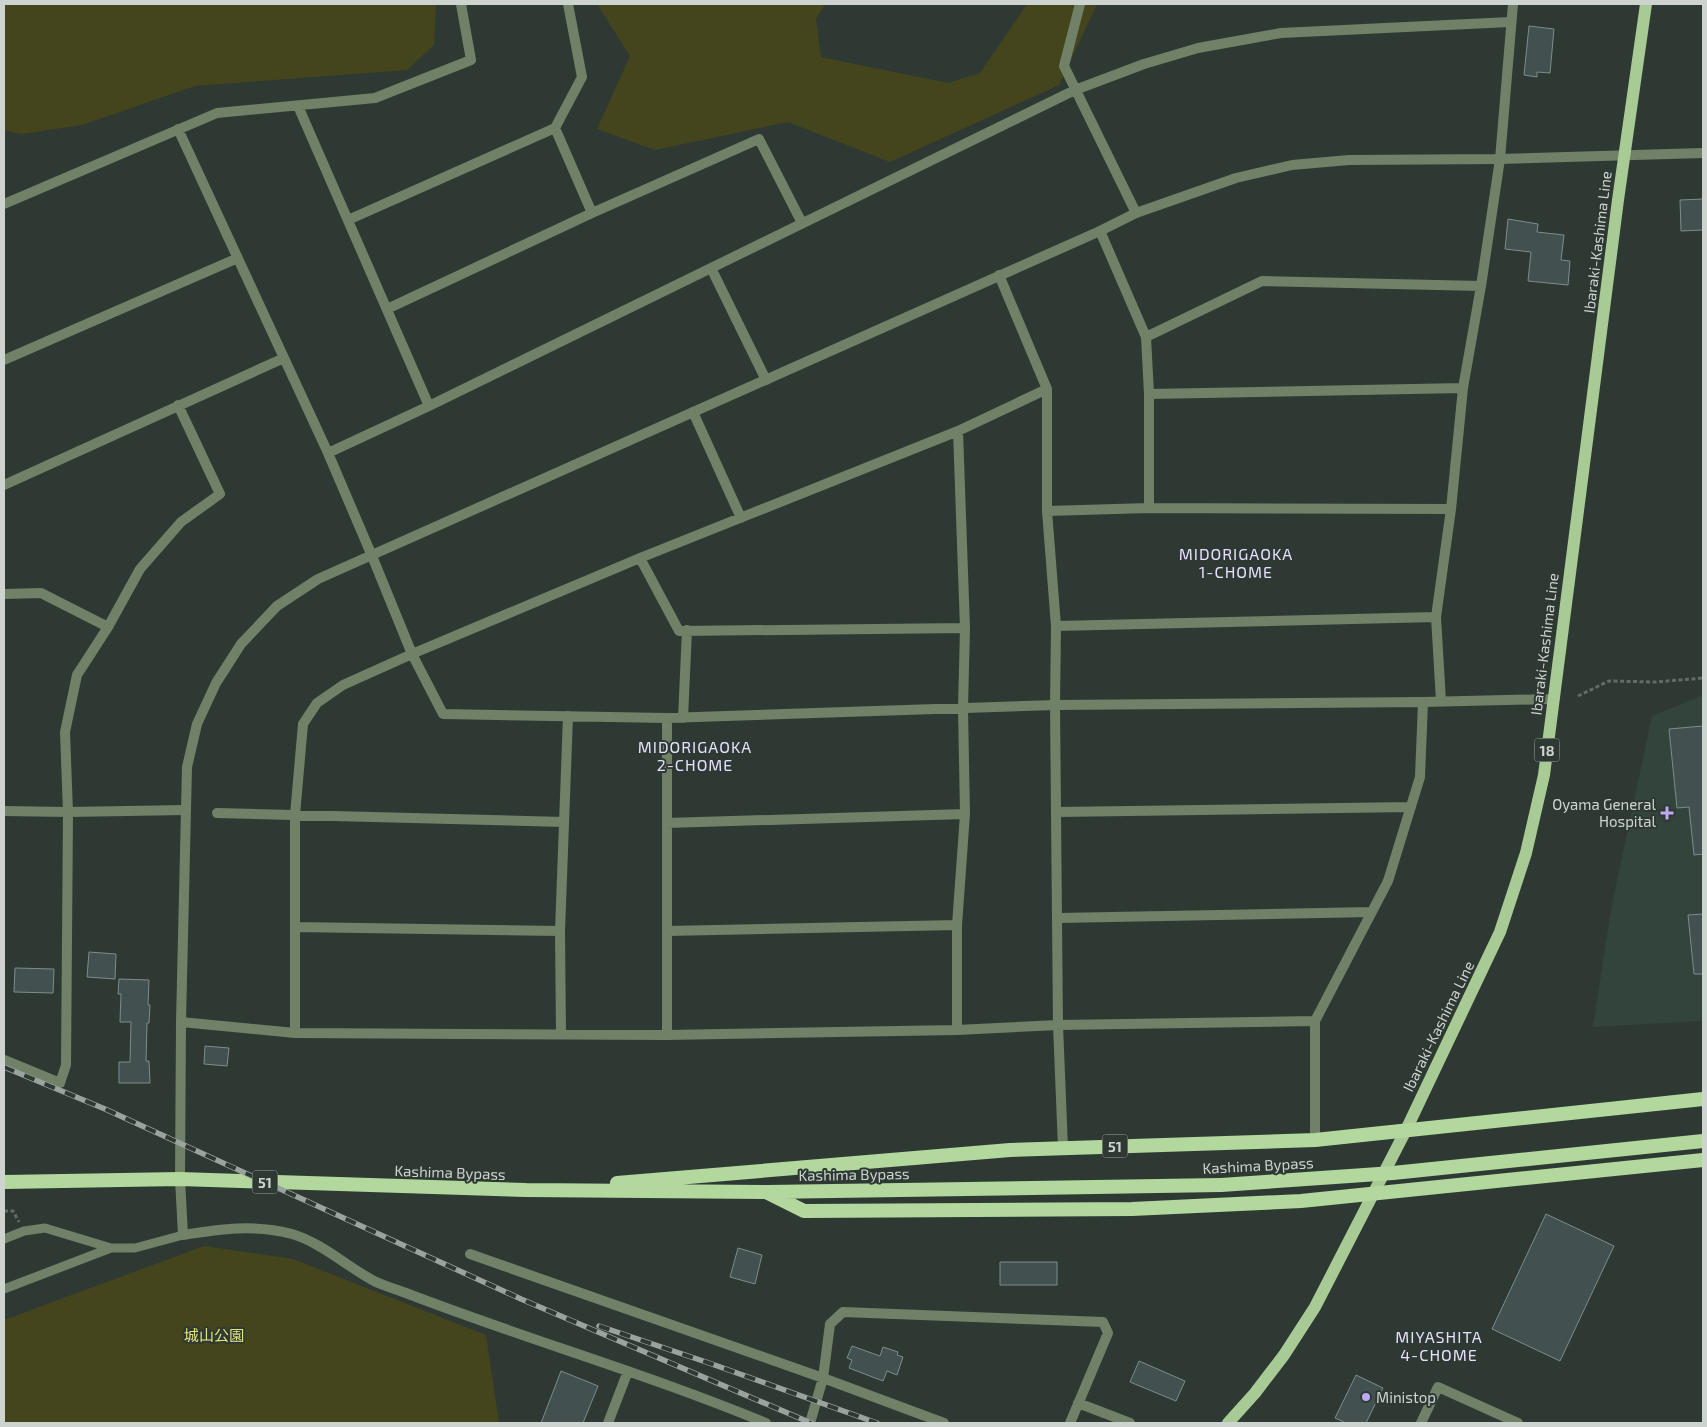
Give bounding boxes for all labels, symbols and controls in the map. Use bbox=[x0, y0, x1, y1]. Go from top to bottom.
street label: Ibaraki-Kashima Line bbox=[1579, 170, 1615, 314]
district label: MIDORIGAOKA 1-CHOME bbox=[1179, 544, 1293, 581]
street label: Ibaraki-Kashima Line bbox=[1526, 572, 1562, 716]
district label: MIDORIGAOKA 2-CHOME bbox=[638, 737, 752, 774]
road number: 18 bbox=[1534, 738, 1560, 762]
place label: Oyama General Hospital bbox=[1552, 795, 1657, 830]
marker: Oyama General Hospital bbox=[1660, 806, 1674, 820]
street label: Ibaraki-Kashima Line bbox=[1399, 958, 1477, 1094]
road number: 51 bbox=[1102, 1134, 1128, 1158]
street label: Kashima Bypass bbox=[1202, 1153, 1314, 1177]
street label: Kashima Bypass bbox=[394, 1161, 506, 1183]
street label: Kashima Bypass bbox=[798, 1164, 910, 1184]
road number: 51 bbox=[252, 1170, 278, 1194]
park label: 城山公園 bbox=[184, 1326, 244, 1344]
district label: MIYASHITA 4-CHOME bbox=[1395, 1327, 1483, 1364]
place label: Ministop bbox=[1376, 1388, 1436, 1406]
marker: Ministop bbox=[1360, 1391, 1372, 1403]

